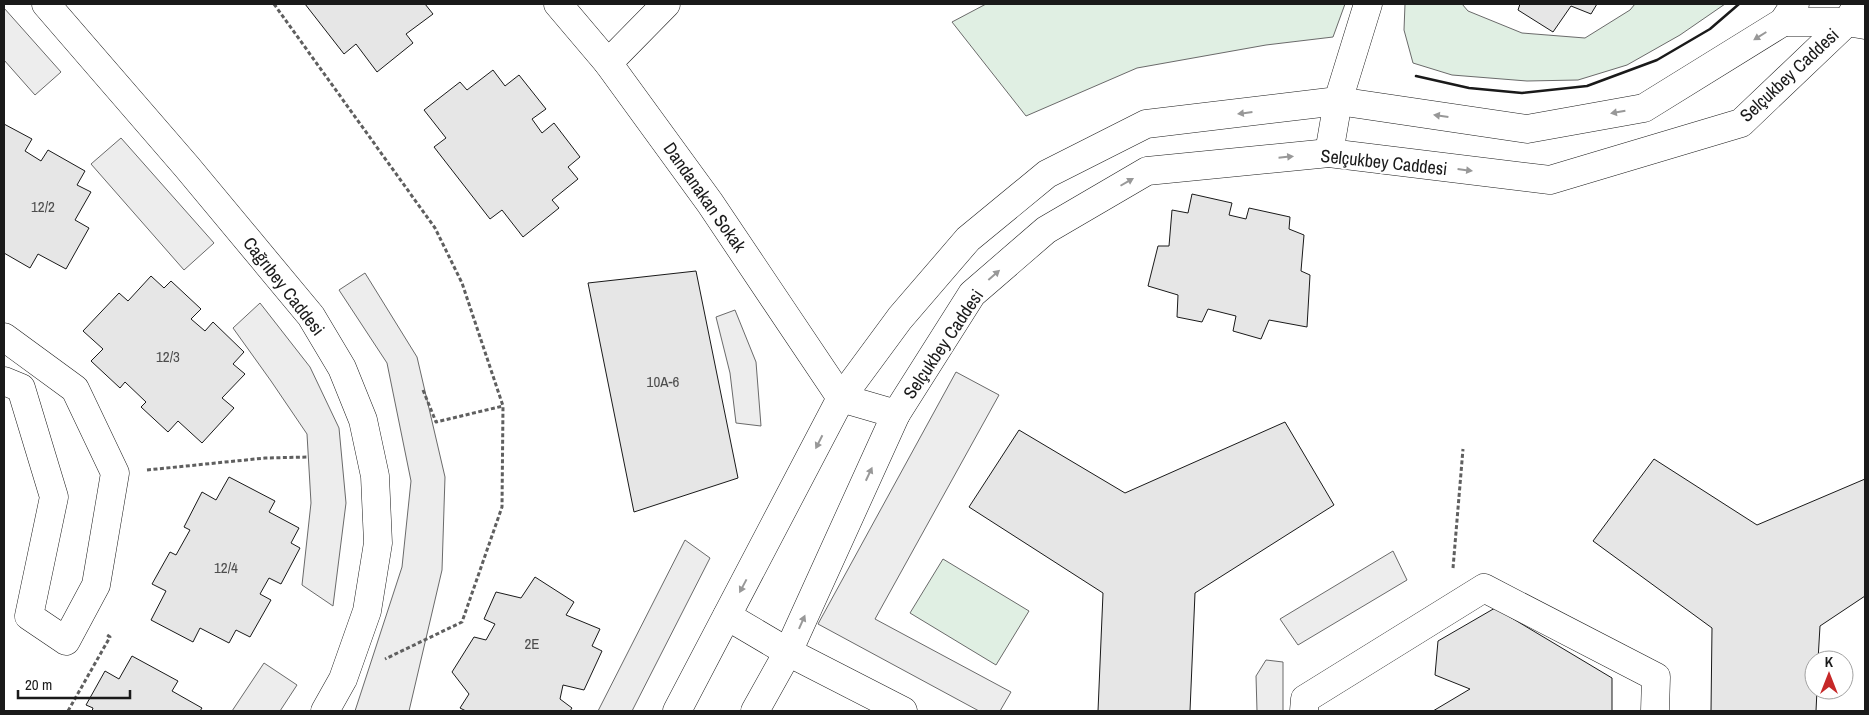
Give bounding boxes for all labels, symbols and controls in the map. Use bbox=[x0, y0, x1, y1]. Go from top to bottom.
street label: Selçukbey Caddesi bbox=[1734, 22, 1844, 128]
one-way arrow bbox=[1753, 31, 1766, 41]
one-way arrow bbox=[1237, 109, 1253, 117]
one-way arrow bbox=[1610, 109, 1626, 117]
one-way arrow bbox=[1432, 112, 1448, 120]
street label: Dandanakan Sokak bbox=[658, 137, 753, 257]
street label: Selçukbey Caddesi bbox=[1319, 143, 1449, 181]
one-way arrow bbox=[1278, 153, 1294, 161]
one-way arrow bbox=[1457, 166, 1473, 174]
one-way arrow bbox=[1121, 178, 1134, 187]
house number: 12/2 bbox=[31, 196, 55, 217]
street label: Cağrıbey Caddesi bbox=[238, 231, 330, 341]
one-way arrow bbox=[988, 269, 1000, 281]
street label: Selçukbey Caddesi bbox=[897, 284, 989, 404]
house number: 12/3 bbox=[156, 346, 180, 367]
house number: 10A-6 bbox=[647, 371, 680, 392]
one-way arrow bbox=[815, 435, 823, 449]
one-way arrow bbox=[865, 467, 873, 481]
house number: 12/4 bbox=[214, 557, 238, 578]
one-way arrow bbox=[739, 578, 747, 593]
one-way arrow bbox=[798, 615, 806, 629]
house number: 2E bbox=[524, 633, 540, 654]
north arrow bbox=[1804, 650, 1854, 700]
text: K bbox=[1825, 653, 1834, 671]
scale bar bbox=[18, 668, 130, 700]
text: 20 m bbox=[25, 674, 52, 695]

